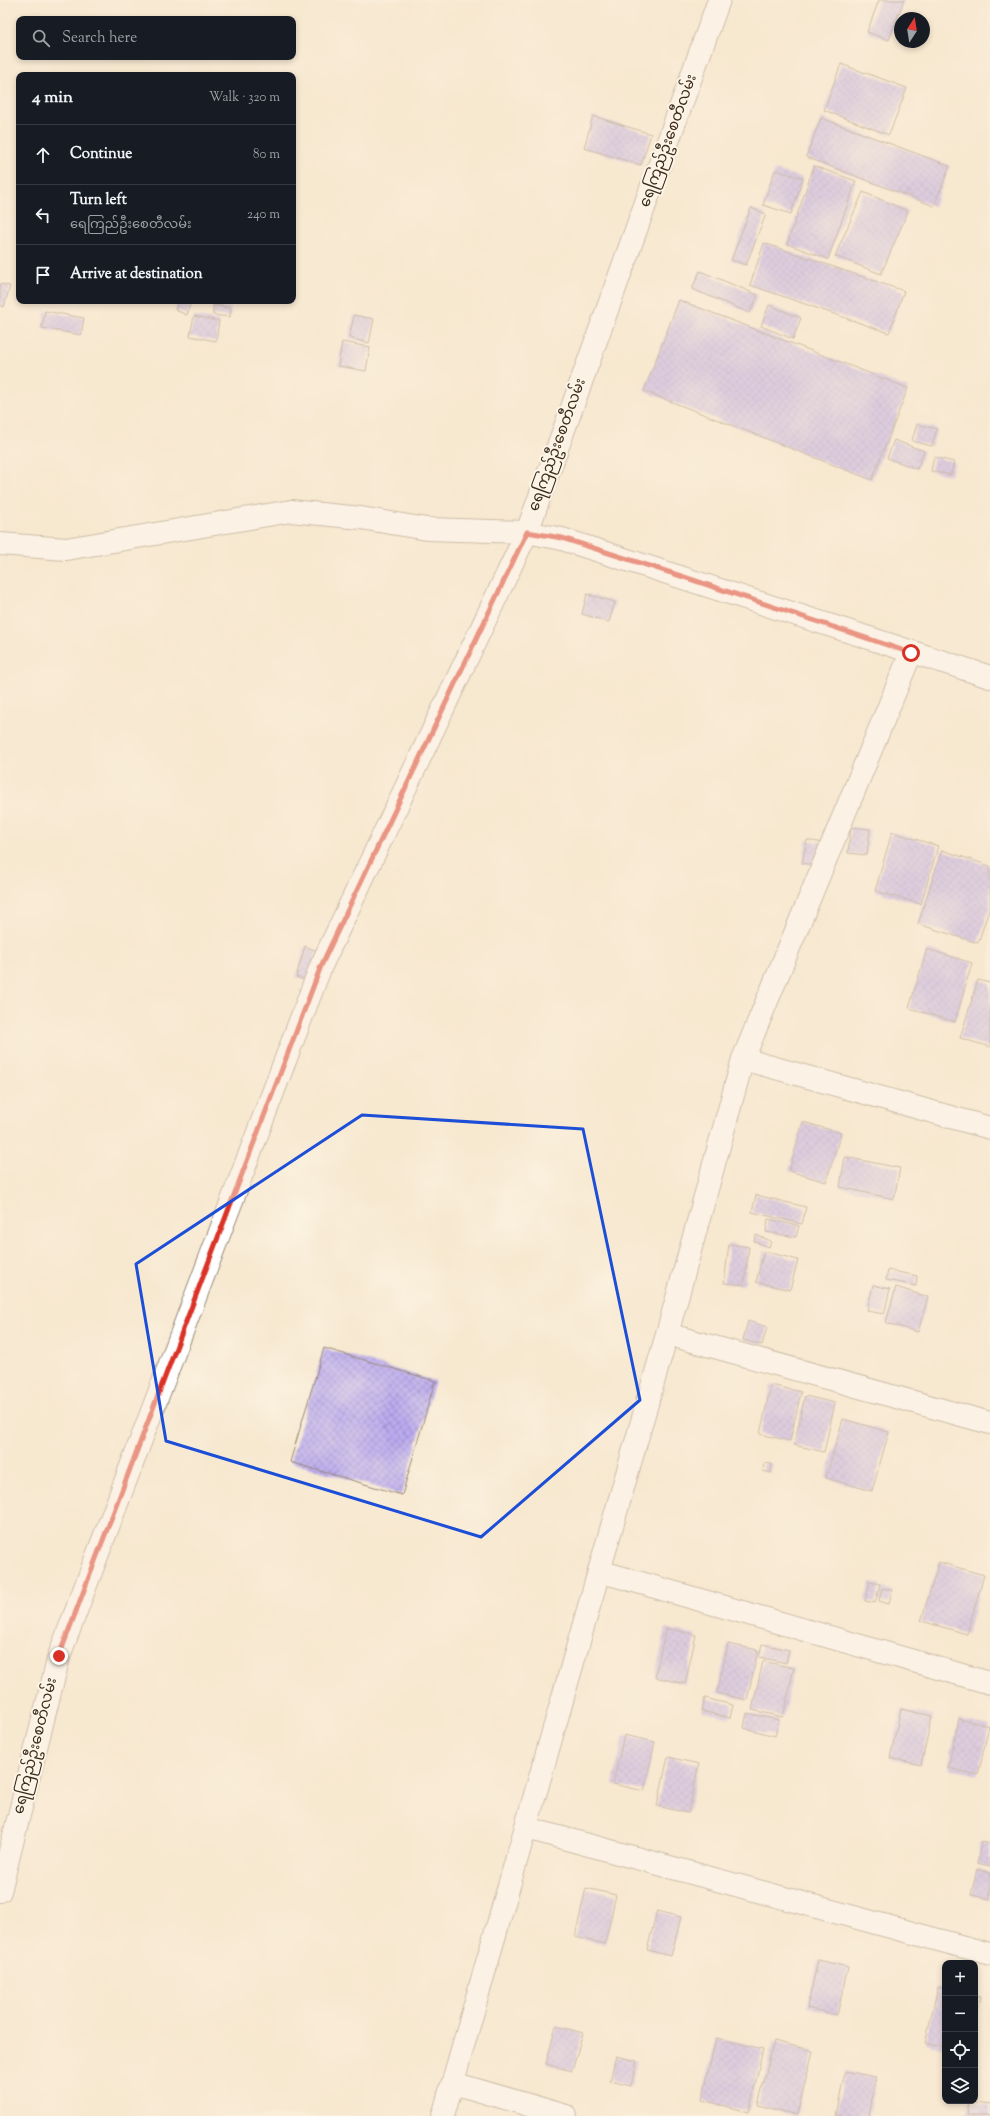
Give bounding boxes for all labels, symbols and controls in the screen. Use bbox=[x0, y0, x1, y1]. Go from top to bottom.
north arrow bbox=[894, 12, 930, 48]
search box bbox=[16, 16, 296, 60]
icon: search bbox=[30, 27, 52, 49]
text: Search here bbox=[62, 28, 137, 49]
street label: ရေကြည်ဦးစေတီလမ်း bbox=[634, 71, 703, 210]
text: 4 min bbox=[32, 86, 73, 110]
text: Walk · 320 m bbox=[209, 89, 280, 107]
icon: ahead bbox=[32, 144, 54, 166]
text: Continue bbox=[70, 144, 132, 165]
text: 80 m bbox=[253, 146, 280, 164]
text: Turn left bbox=[70, 190, 127, 211]
icon: left bbox=[32, 204, 54, 226]
text: 240 m bbox=[247, 206, 280, 224]
text: ရေကြည်ဦးစေတီလမ်း bbox=[70, 216, 191, 234]
icon: arrive bbox=[32, 264, 54, 286]
text: Arrive at destination bbox=[70, 264, 203, 285]
street label: ရေကြည်ဦးစေတီလမ်း bbox=[523, 375, 592, 514]
route start bbox=[902, 644, 920, 662]
route end bbox=[50, 1647, 68, 1665]
street label: ရေကြည်ဦးစေတီလမ်း bbox=[8, 1675, 63, 1817]
map controls bbox=[942, 1960, 978, 2104]
button: + bbox=[942, 1960, 978, 1996]
button: − bbox=[942, 1996, 978, 2032]
button: locate bbox=[942, 2032, 978, 2068]
button: layers bbox=[942, 2068, 978, 2104]

